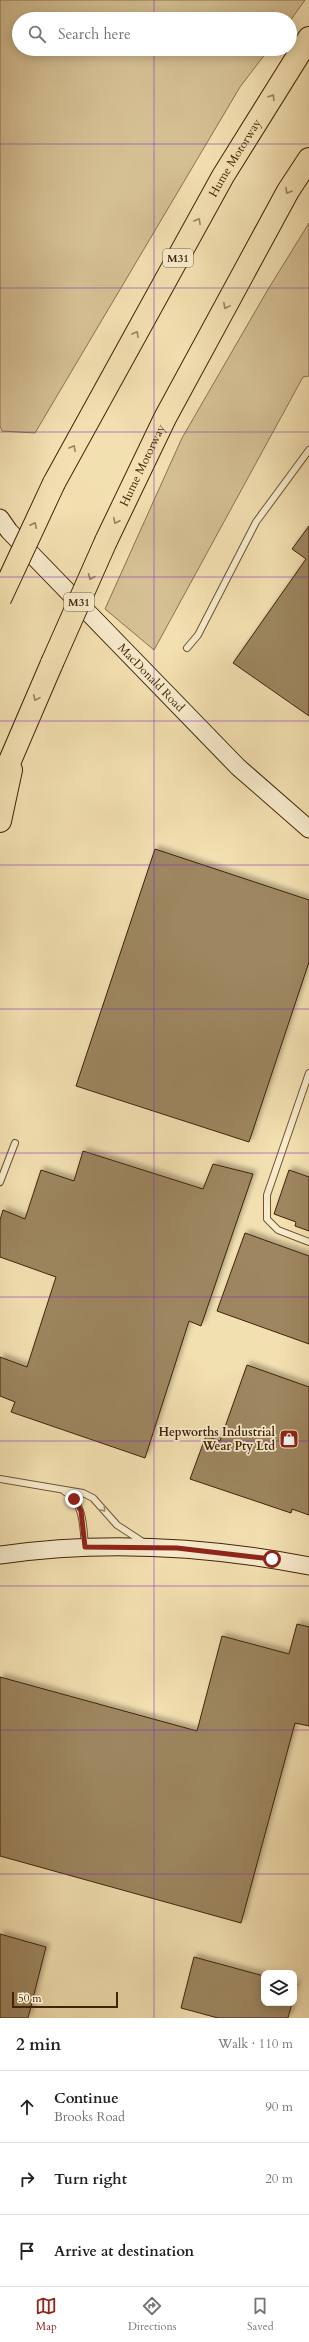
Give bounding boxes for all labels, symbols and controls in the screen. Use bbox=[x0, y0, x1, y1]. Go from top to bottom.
search box bbox=[12, 12, 297, 56]
icon: search bbox=[26, 23, 48, 45]
text: Search here bbox=[58, 24, 131, 44]
one-way arrow bbox=[268, 94, 275, 101]
street label: Hume Motorway bbox=[205, 115, 265, 200]
one-way arrow bbox=[285, 187, 293, 194]
one-way arrow bbox=[194, 217, 201, 225]
road number: M31 bbox=[163, 249, 193, 267]
one-way arrow bbox=[223, 302, 231, 309]
one-way arrow bbox=[131, 331, 138, 339]
street label: Hume Motorway bbox=[116, 421, 169, 509]
one-way arrow bbox=[69, 445, 76, 453]
one-way arrow bbox=[113, 517, 121, 524]
one-way arrow bbox=[29, 522, 37, 530]
one-way arrow bbox=[87, 573, 95, 580]
road number: M31 bbox=[64, 593, 94, 611]
street label: MacDonald Road bbox=[114, 640, 188, 716]
one-way arrow bbox=[33, 695, 41, 702]
place label: Hepworths Industrial Wear Pty Ltd bbox=[159, 1424, 275, 1454]
shop icon: Hepworths Industrial Wear Pty Ltd bbox=[278, 1428, 300, 1450]
route end bbox=[65, 1490, 83, 1508]
one-way arrow bbox=[98, 1505, 105, 1512]
route start bbox=[263, 1550, 281, 1568]
map controls bbox=[261, 1970, 297, 2006]
button: layers bbox=[261, 1970, 297, 2006]
scale bar bbox=[12, 1990, 118, 2009]
text: 50 m bbox=[18, 1991, 42, 2006]
text: 2 min bbox=[16, 2033, 61, 2056]
text: Walk · 110 m bbox=[218, 2035, 293, 2053]
text: Continue bbox=[54, 2088, 119, 2108]
icon: ahead bbox=[16, 2096, 38, 2118]
text: 90 m bbox=[265, 2098, 293, 2116]
text: Brooks Road bbox=[54, 2108, 125, 2126]
icon: right bbox=[16, 2168, 38, 2190]
text: Turn right bbox=[54, 2169, 127, 2189]
text: 20 m bbox=[265, 2170, 293, 2188]
icon: arrive bbox=[16, 2240, 38, 2262]
text: Arrive at destination bbox=[54, 2241, 194, 2261]
tab: Map bbox=[35, 2295, 57, 2334]
tab: Directions bbox=[128, 2295, 176, 2334]
tab: Saved bbox=[247, 2295, 274, 2334]

